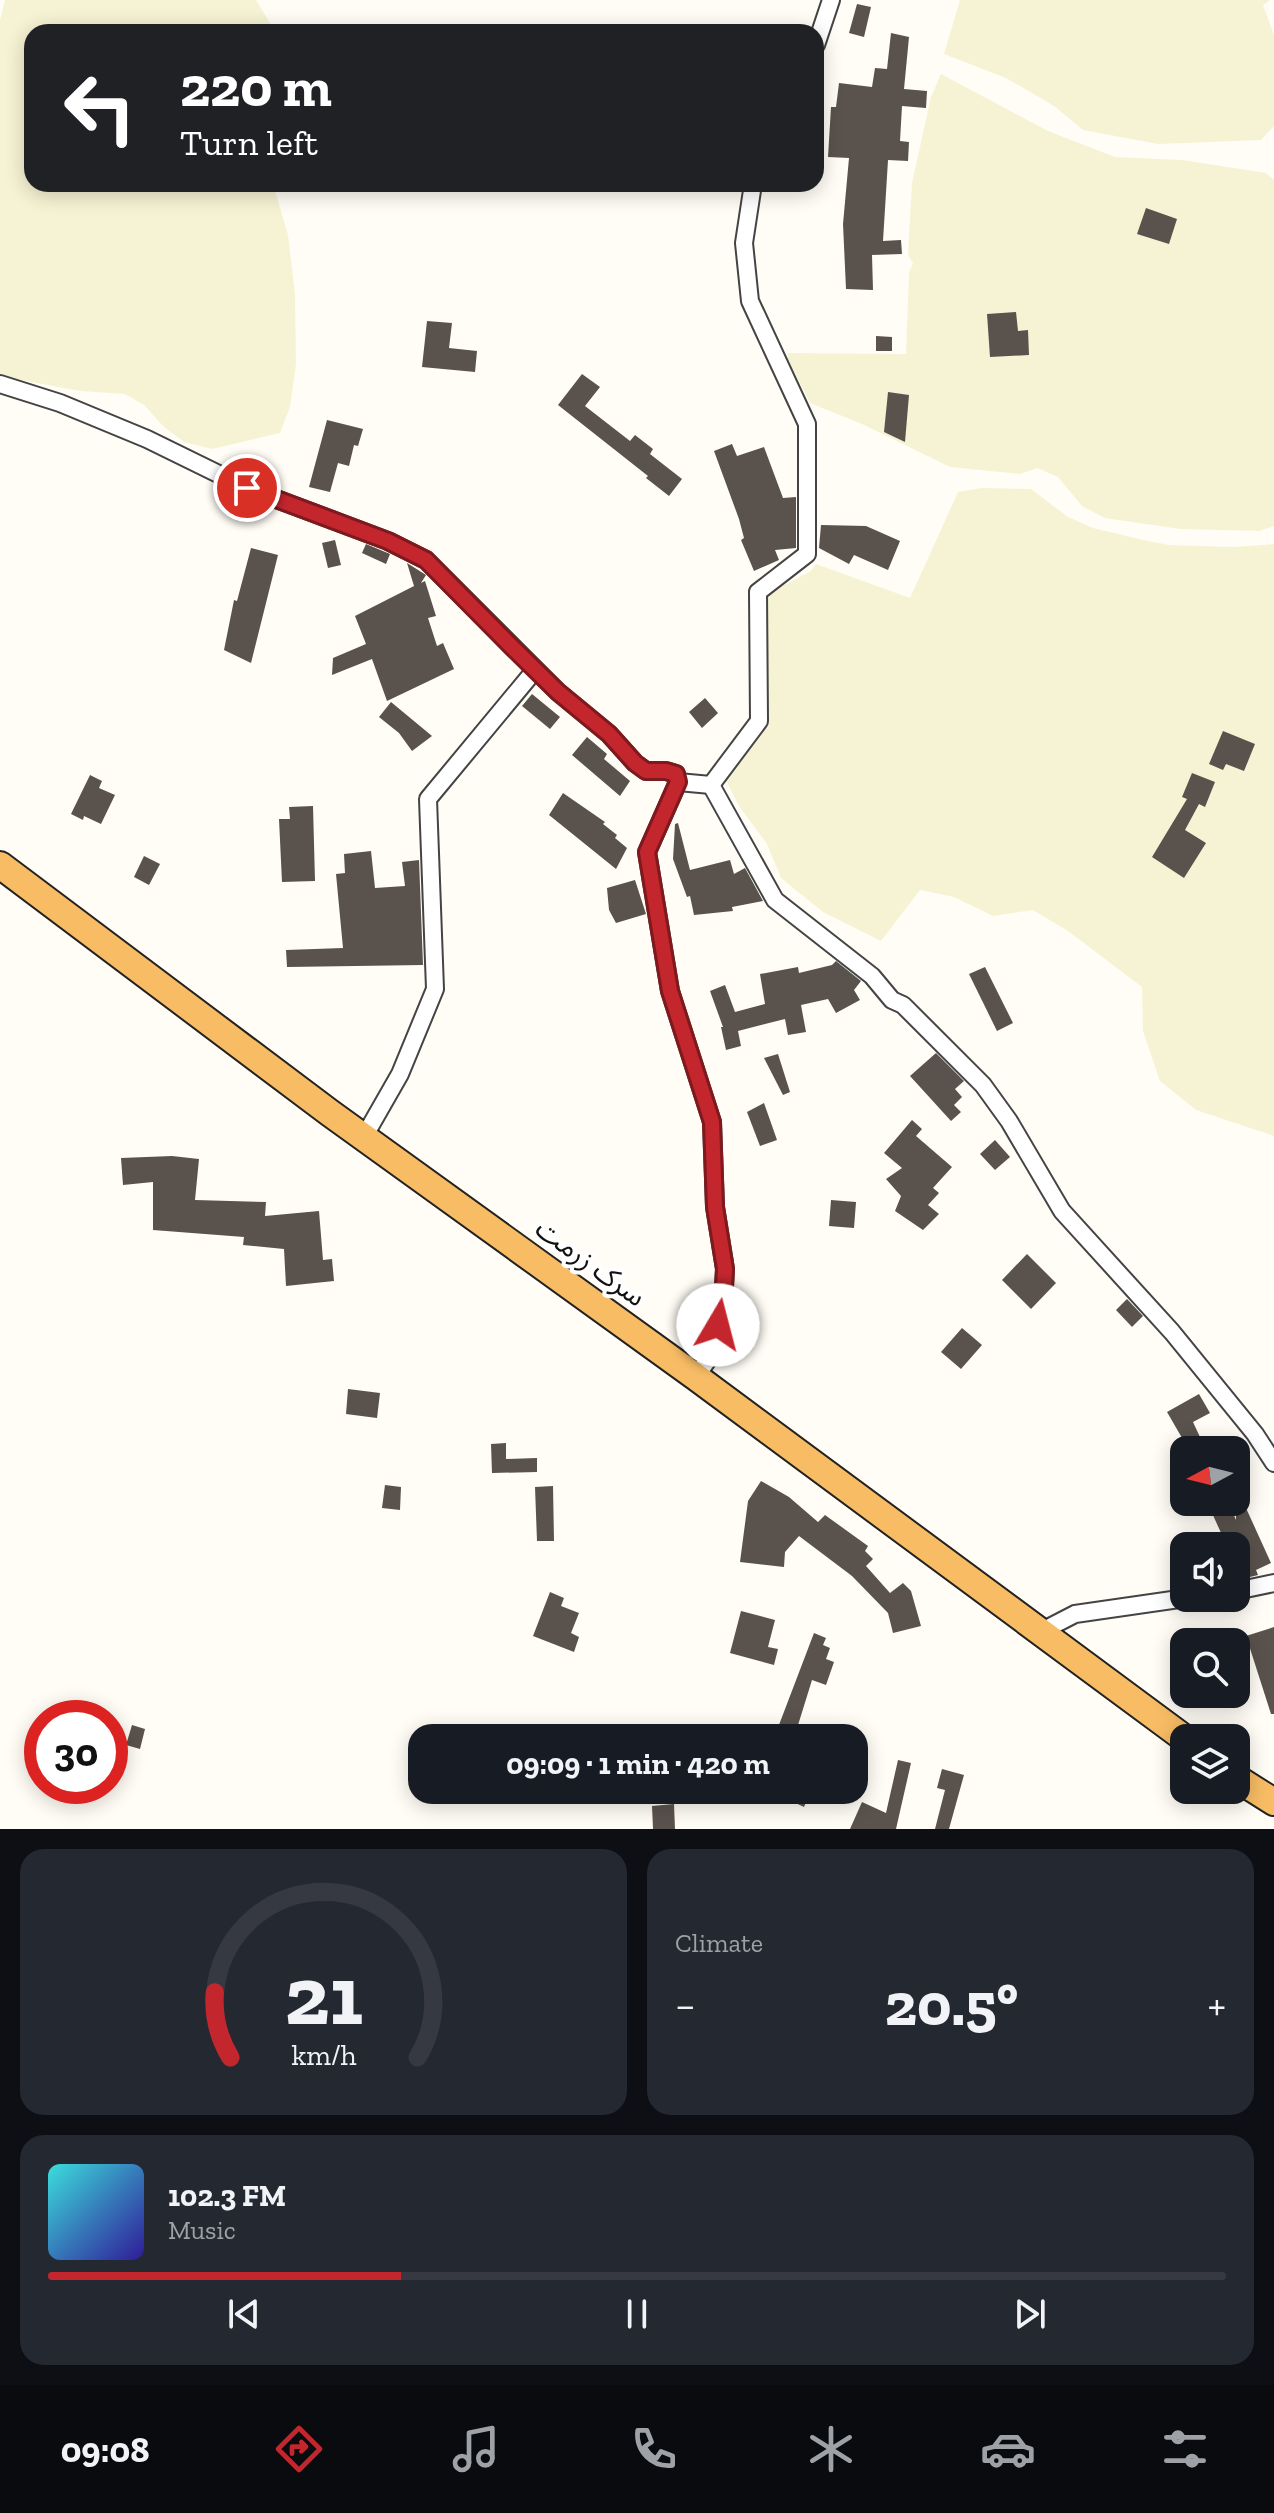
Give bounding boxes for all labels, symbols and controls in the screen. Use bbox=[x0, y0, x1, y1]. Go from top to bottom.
text: 220 m bbox=[180, 53, 332, 120]
icon: left bbox=[48, 56, 152, 160]
text: Turn left bbox=[180, 121, 318, 164]
pin bbox=[213, 454, 281, 522]
icon: arrive bbox=[225, 466, 269, 510]
street label: سرک زرمت bbox=[529, 1212, 652, 1313]
position arrow bbox=[676, 1283, 760, 1367]
north arrow bbox=[1170, 1436, 1250, 1516]
map controls bbox=[1170, 1436, 1250, 1804]
button: sound bbox=[1170, 1532, 1250, 1612]
button: search bbox=[1170, 1628, 1250, 1708]
speed limit sign: 30 bbox=[24, 1700, 128, 1804]
button: layers bbox=[1170, 1724, 1250, 1804]
text: 09:09 · 1 min · 420 m bbox=[506, 1746, 770, 1782]
text: Climate bbox=[675, 1927, 763, 1959]
text: 21 bbox=[284, 1945, 363, 2045]
text: 20.5° bbox=[885, 1968, 1018, 2040]
text: − bbox=[675, 1978, 696, 2031]
text: + bbox=[1207, 1978, 1226, 2031]
text: km/h bbox=[291, 2038, 356, 2072]
text: 102.3 FM bbox=[168, 2178, 286, 2214]
text: Music bbox=[168, 2214, 236, 2246]
icon: previous bbox=[222, 2292, 266, 2336]
icon: pause bbox=[615, 2292, 659, 2336]
icon: next bbox=[1008, 2292, 1052, 2336]
icon: directions bbox=[271, 2421, 327, 2477]
icon: music bbox=[448, 2421, 504, 2477]
icon: phone bbox=[626, 2421, 682, 2477]
icon: climate bbox=[803, 2421, 859, 2477]
icon: car bbox=[980, 2421, 1036, 2477]
icon: filters bbox=[1157, 2421, 1213, 2477]
text: 09:08 bbox=[61, 2428, 150, 2471]

